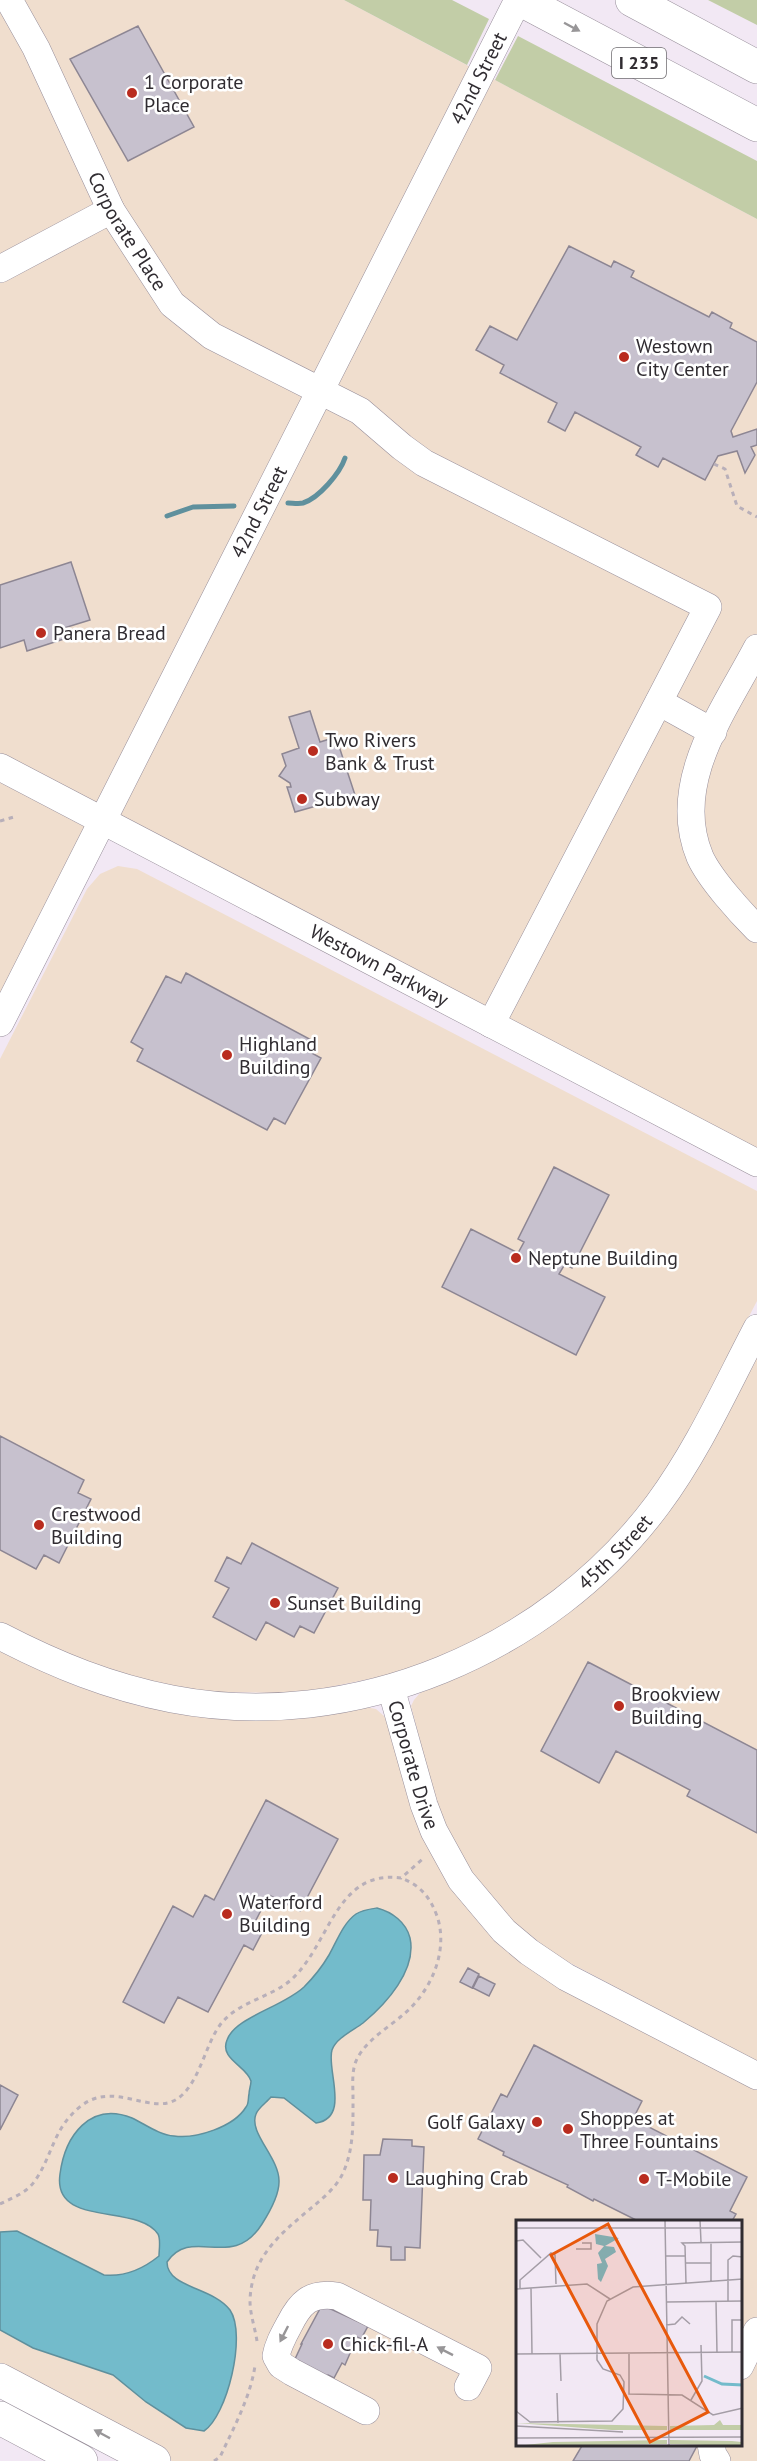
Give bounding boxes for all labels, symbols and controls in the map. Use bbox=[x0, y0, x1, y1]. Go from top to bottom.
one-way arrow bbox=[564, 22, 581, 32]
street label: 42nd Street bbox=[444, 28, 513, 129]
road number: I 235 bbox=[612, 48, 666, 78]
place label: 1 Corporate Place bbox=[144, 69, 243, 118]
marker: 1 Corporate Place bbox=[125, 86, 139, 100]
street label: Corporate Place bbox=[82, 168, 173, 296]
place label: Westown City Center bbox=[636, 333, 729, 382]
marker: Westown City Center bbox=[617, 350, 631, 364]
street label: 42nd Street bbox=[225, 461, 293, 562]
place label: Panera Bread bbox=[53, 620, 166, 646]
marker: Panera Bread bbox=[34, 626, 48, 640]
place label: Two Rivers Bank & Trust bbox=[325, 727, 435, 776]
marker: Two Rivers Bank & Trust bbox=[306, 744, 320, 758]
place label: Subway bbox=[314, 786, 381, 812]
marker: Subway bbox=[295, 792, 309, 806]
street label: Westown Parkway bbox=[305, 918, 454, 1013]
place label: Highland Building bbox=[239, 1031, 317, 1080]
marker: Highland Building bbox=[220, 1048, 234, 1062]
place label: Neptune Building bbox=[528, 1245, 678, 1271]
marker: Neptune Building bbox=[509, 1251, 523, 1265]
place label: Crestwood Building bbox=[51, 1501, 141, 1550]
street label: 45th Street bbox=[572, 1509, 658, 1596]
marker: Crestwood Building bbox=[32, 1518, 46, 1532]
place label: Sunset Building bbox=[287, 1590, 422, 1616]
marker: Sunset Building bbox=[268, 1596, 282, 1610]
place label: Brookview Building bbox=[631, 1681, 720, 1730]
street label: Corporate Drive bbox=[382, 1697, 445, 1833]
marker: Brookview Building bbox=[612, 1699, 626, 1713]
place label: Waterford Building bbox=[239, 1889, 323, 1938]
marker: Waterford Building bbox=[220, 1907, 234, 1921]
place label: Shoppes at Three Fountains bbox=[580, 2105, 718, 2154]
place label: Golf Galaxy bbox=[427, 2109, 526, 2135]
marker: Golf Galaxy bbox=[530, 2115, 544, 2129]
marker: Shoppes at Three Fountains bbox=[561, 2122, 575, 2136]
place label: Laughing Crab bbox=[405, 2165, 528, 2191]
place label: T-Mobile bbox=[656, 2166, 731, 2192]
marker: Laughing Crab bbox=[386, 2171, 400, 2185]
marker: T-Mobile bbox=[637, 2172, 651, 2186]
inset map bbox=[516, 2220, 742, 2446]
one-way arrow bbox=[279, 2326, 289, 2343]
place label: Chick-fil-A bbox=[340, 2331, 428, 2357]
marker: Chick-fil-A bbox=[321, 2337, 335, 2351]
one-way arrow bbox=[437, 2346, 454, 2356]
one-way arrow bbox=[93, 2429, 110, 2439]

